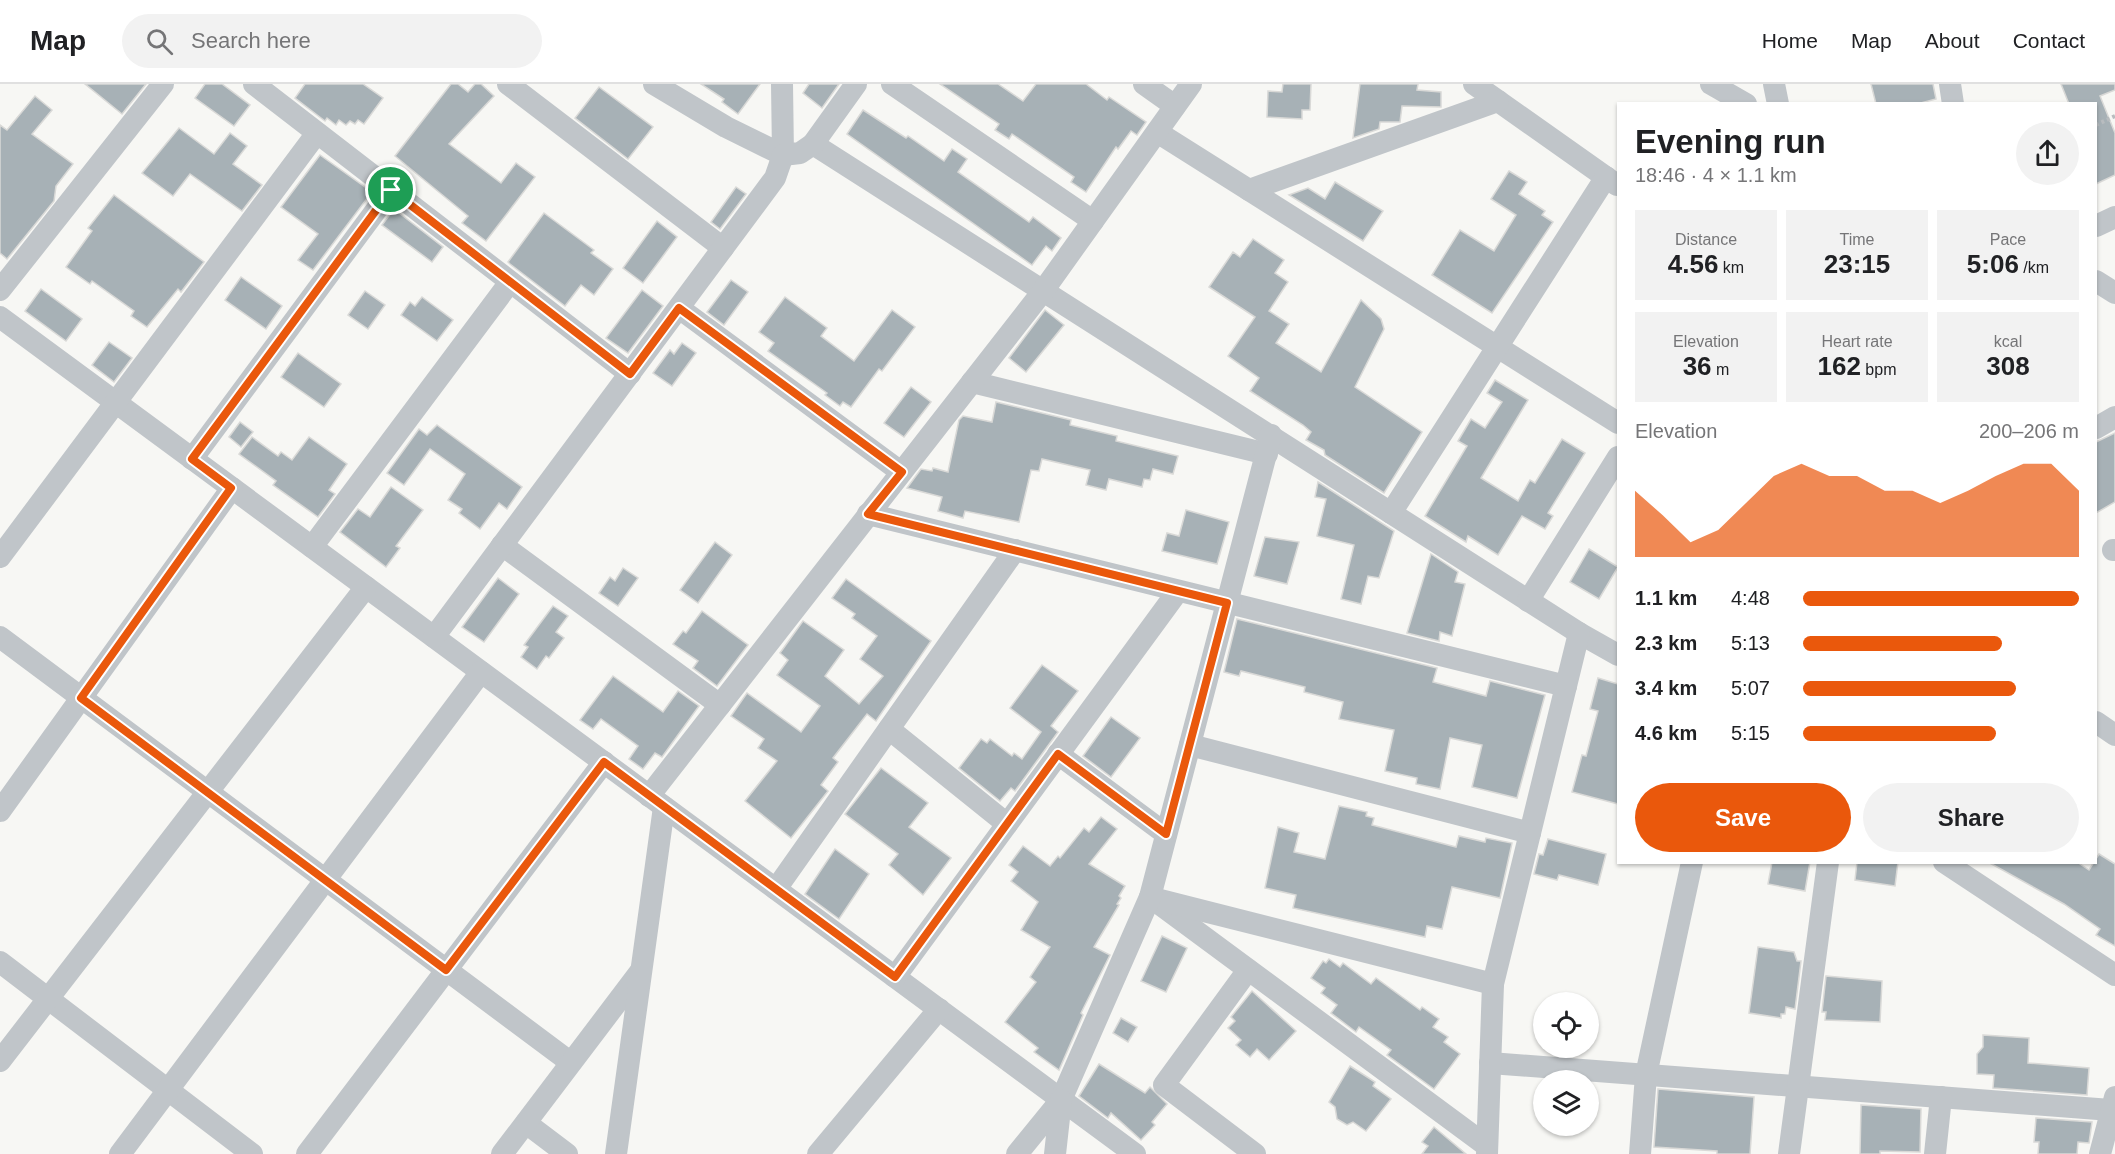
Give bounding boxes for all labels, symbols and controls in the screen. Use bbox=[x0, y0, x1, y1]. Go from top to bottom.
search box bbox=[122, 14, 542, 68]
text: Map bbox=[30, 25, 86, 56]
icon: search bbox=[143, 25, 176, 58]
text: Search here bbox=[191, 28, 311, 53]
text: Home bbox=[1762, 29, 1818, 52]
text: Map bbox=[1851, 29, 1892, 52]
text: About bbox=[1925, 29, 1980, 52]
text: Contact bbox=[2013, 29, 2085, 52]
button: share bbox=[2016, 122, 2079, 185]
text: Evening run bbox=[1635, 123, 1826, 160]
pin bbox=[365, 164, 416, 215]
text: 18:46 · 4 × 1.1 km bbox=[1635, 164, 1797, 186]
icon: arrive bbox=[374, 173, 407, 206]
text: Distance bbox=[1675, 231, 1737, 248]
text: Time bbox=[1840, 231, 1874, 248]
text: Pace bbox=[1990, 231, 2026, 248]
text: 4.56 bbox=[1668, 249, 1718, 279]
text: 23:15 bbox=[1824, 249, 1890, 279]
text: 5:06 bbox=[1967, 249, 2019, 279]
text: km bbox=[1718, 259, 1744, 276]
text: /km bbox=[2019, 259, 2049, 276]
text: Elevation bbox=[1673, 333, 1739, 350]
text: Heart rate bbox=[1821, 333, 1893, 350]
text: kcal bbox=[1994, 333, 2022, 350]
text: 36 bbox=[1683, 351, 1712, 381]
text: 162 bbox=[1818, 351, 1861, 381]
text: 308 bbox=[1986, 351, 2030, 381]
text: m bbox=[1712, 361, 1729, 378]
text: bpm bbox=[1861, 361, 1896, 378]
text: Elevation bbox=[1635, 420, 1717, 442]
text: 200–206 m bbox=[1979, 420, 2079, 442]
text: 1.1 km bbox=[1635, 587, 1697, 609]
text: 4:48 bbox=[1731, 587, 1770, 609]
text: 2.3 km bbox=[1635, 632, 1697, 654]
text: 5:13 bbox=[1731, 632, 1770, 654]
text: 3.4 km bbox=[1635, 677, 1697, 699]
text: 5:07 bbox=[1731, 677, 1770, 699]
text: 4.6 km bbox=[1635, 722, 1697, 744]
text: 5:15 bbox=[1731, 722, 1770, 744]
button: Save bbox=[1635, 783, 1851, 852]
button: Share bbox=[1863, 783, 2079, 852]
map controls bbox=[1533, 992, 1599, 1136]
button: locate bbox=[1533, 992, 1599, 1058]
button: layers bbox=[1533, 1070, 1599, 1136]

